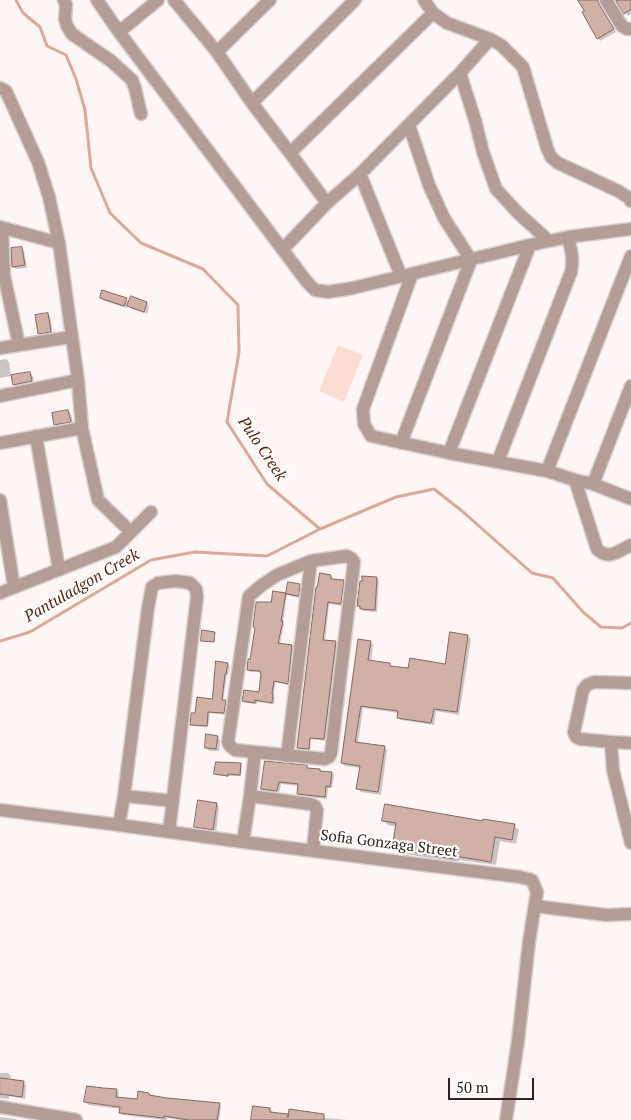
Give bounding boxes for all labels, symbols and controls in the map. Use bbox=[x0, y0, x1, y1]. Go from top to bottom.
water label: Pulo Creek bbox=[234, 413, 290, 485]
water label: Pantuladgon Creek bbox=[21, 545, 143, 627]
street label: Sofia Gonzaga Street bbox=[319, 827, 459, 861]
scale bar bbox=[451, 1068, 537, 1100]
text: 50 m bbox=[456, 1077, 489, 1097]

